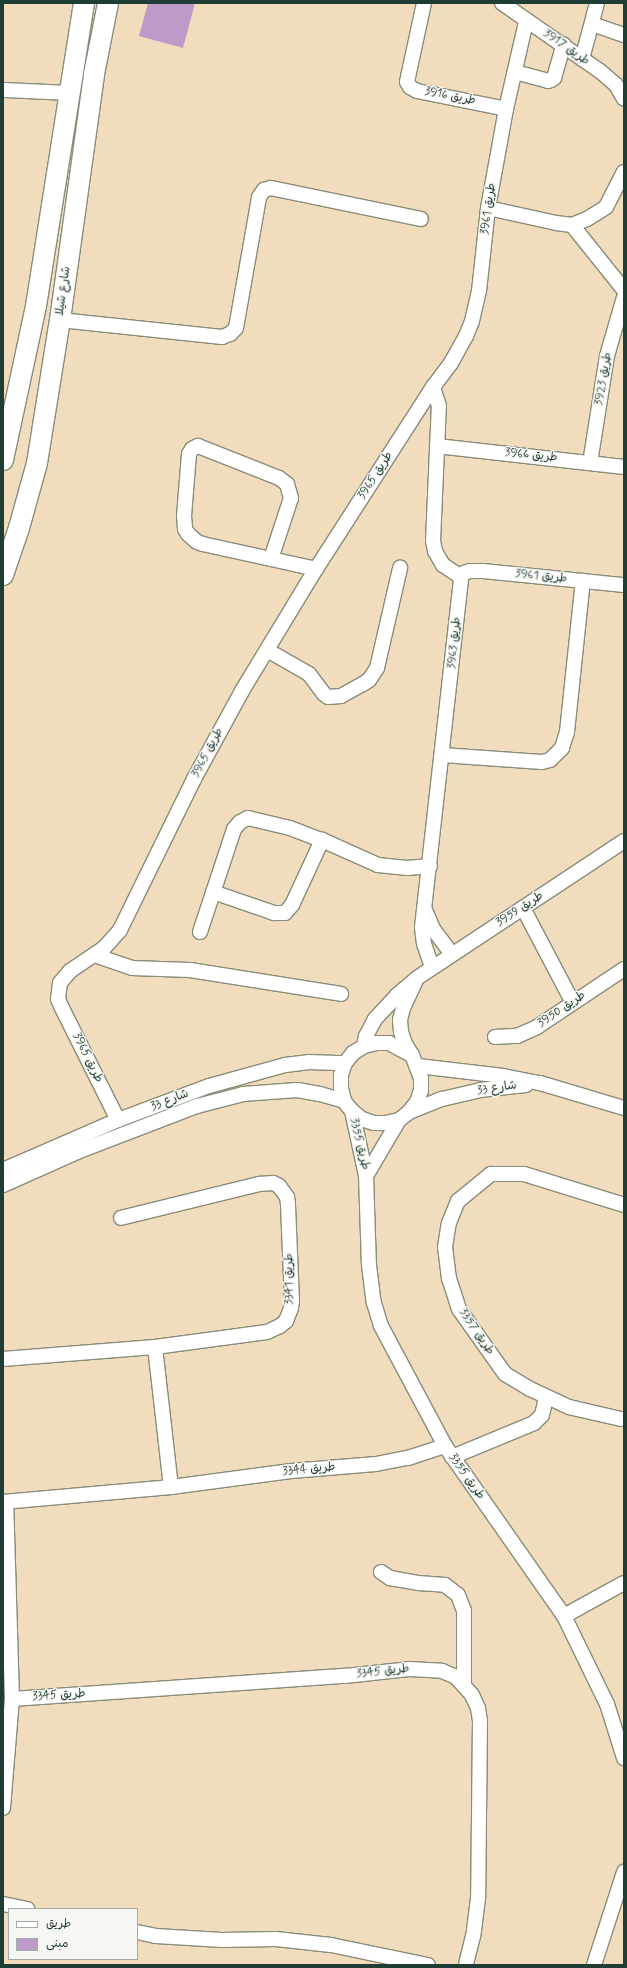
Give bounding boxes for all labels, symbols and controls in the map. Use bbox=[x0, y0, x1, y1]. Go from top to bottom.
street label: طريق 3917 bbox=[540, 27, 592, 69]
street label: طريق 3916 bbox=[423, 85, 477, 109]
street label: طريق 3961 bbox=[478, 182, 500, 236]
street label: شارع شيلا bbox=[53, 265, 75, 317]
street label: طريق 3923 bbox=[592, 351, 616, 407]
street label: طريق 3966 bbox=[504, 446, 558, 466]
street label: طريق 3965 bbox=[355, 449, 397, 503]
street label: طريق 3961 bbox=[514, 567, 568, 587]
street label: طريق 3963 bbox=[445, 616, 465, 670]
street label: طريق 3965 bbox=[189, 726, 227, 780]
street label: طريق 3959 bbox=[494, 889, 546, 931]
street label: طريق 3950 bbox=[535, 989, 589, 1031]
street label: طريق 3965 bbox=[69, 1031, 105, 1085]
street label: شارع 33 bbox=[476, 1079, 518, 1099]
street label: شارع 33 bbox=[149, 1087, 191, 1115]
street label: طريق 3355 bbox=[346, 1117, 372, 1171]
street label: طريق 3341 bbox=[283, 1253, 297, 1305]
street label: طريق 3357 bbox=[455, 1306, 497, 1358]
street label: طريق 3355 bbox=[445, 1451, 487, 1503]
street label: طريق 3344 bbox=[282, 1461, 336, 1479]
street label: طريق 3345 bbox=[356, 1662, 410, 1682]
street label: طريق 3345 bbox=[32, 1687, 86, 1705]
legend bbox=[8, 1908, 138, 1960]
text: طريق bbox=[46, 1916, 71, 1932]
text: مبنى bbox=[46, 1936, 69, 1952]

